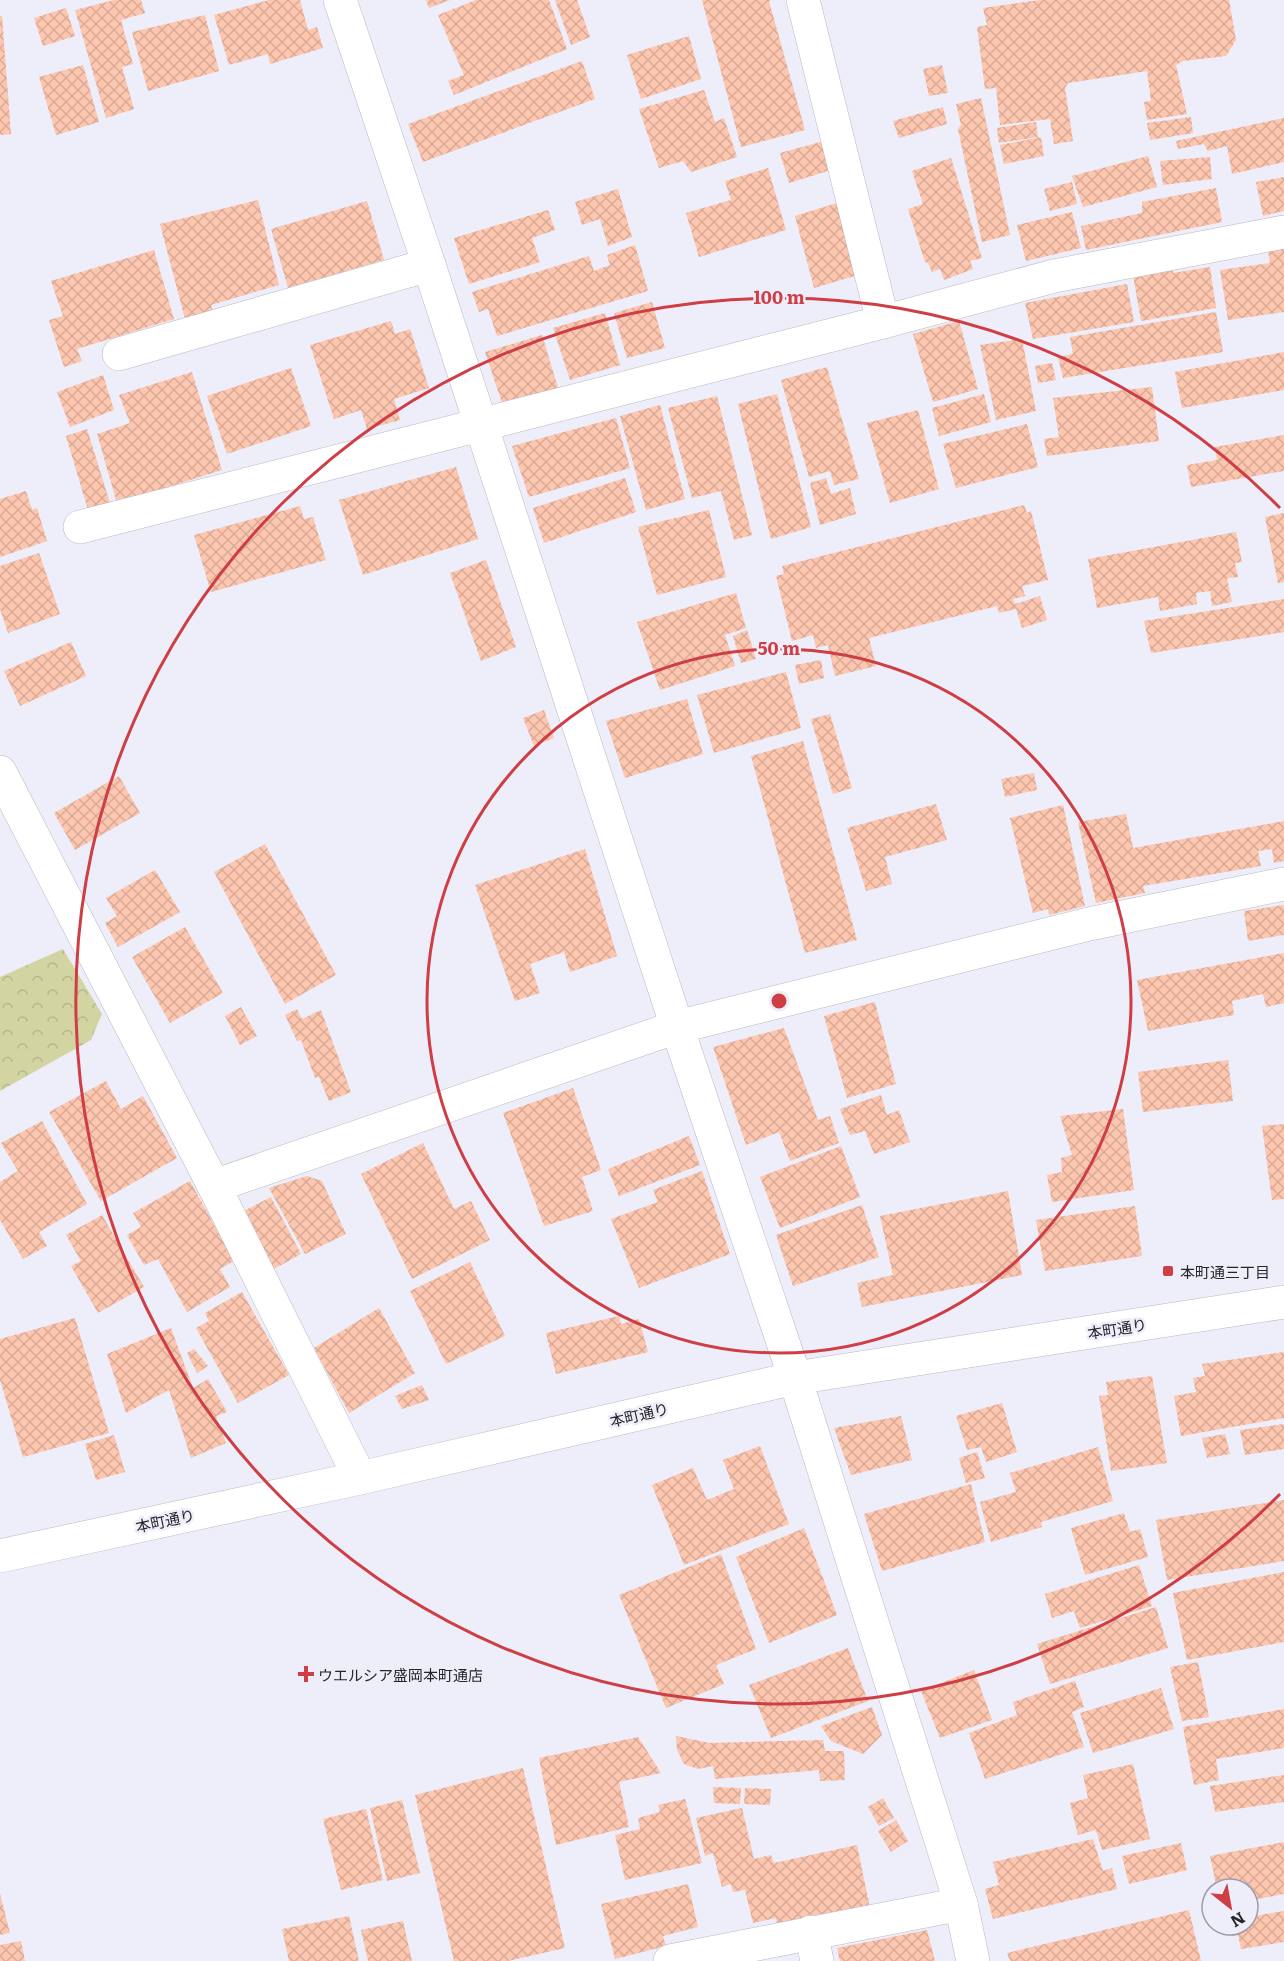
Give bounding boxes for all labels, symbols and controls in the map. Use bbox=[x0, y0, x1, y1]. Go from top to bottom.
text: 100 m bbox=[753, 283, 805, 310]
text: 50 m bbox=[758, 634, 800, 661]
centre of rings bbox=[769, 991, 789, 1011]
place label: 本町通三丁目 bbox=[1180, 1260, 1270, 1283]
marker: 本町通三丁目 bbox=[1161, 1264, 1175, 1278]
street label: 本町通り bbox=[1086, 1312, 1148, 1344]
street label: 本町通り bbox=[607, 1396, 671, 1432]
street label: 本町通り bbox=[133, 1503, 197, 1537]
place label: ウエルシア盛岡本町通店 bbox=[318, 1663, 483, 1686]
marker: ウエルシア盛岡本町通店 bbox=[299, 1667, 313, 1681]
north arrow bbox=[1200, 1877, 1260, 1937]
text: N bbox=[1226, 1907, 1250, 1934]

